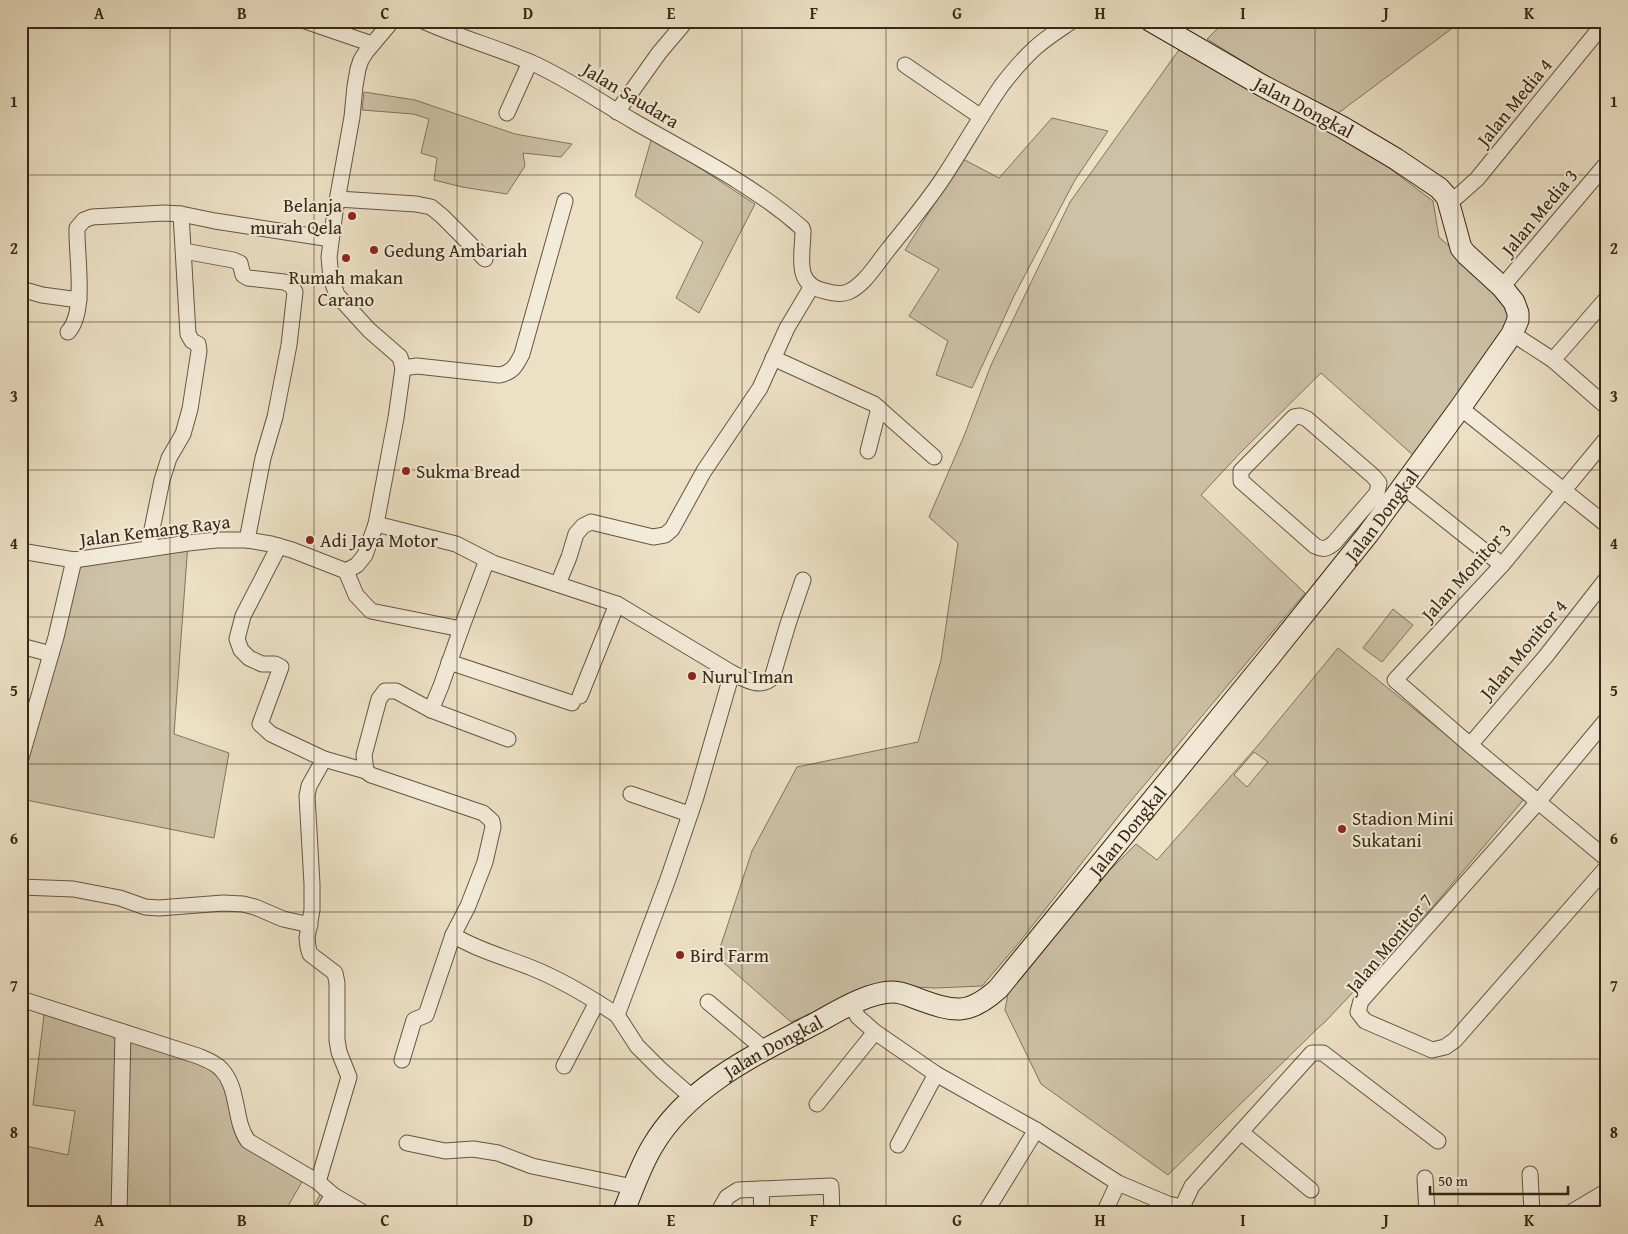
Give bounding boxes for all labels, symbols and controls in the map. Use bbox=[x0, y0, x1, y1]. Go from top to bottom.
text: A bbox=[94, 1, 105, 25]
text: B bbox=[237, 1, 247, 25]
text: C bbox=[380, 1, 390, 25]
text: D bbox=[523, 1, 533, 25]
text: E bbox=[667, 1, 676, 25]
text: F bbox=[810, 1, 818, 25]
text: G bbox=[952, 1, 962, 25]
text: H bbox=[1094, 1, 1106, 25]
text: I bbox=[1240, 1, 1246, 25]
text: J bbox=[1380, 1, 1389, 25]
text: K bbox=[1524, 1, 1535, 25]
street label: Jalan Media 4 bbox=[1468, 52, 1558, 154]
street label: Jalan Saudara bbox=[576, 54, 685, 135]
street label: Jalan Dongkal bbox=[1247, 68, 1359, 145]
text: 1 bbox=[10, 89, 18, 113]
text: 1 bbox=[1610, 89, 1618, 113]
street label: Jalan Media 3 bbox=[1493, 162, 1584, 263]
place label: Belanja murah Qela bbox=[250, 191, 342, 241]
marker: Belanja murah Qela bbox=[346, 210, 358, 222]
text: 2 bbox=[10, 236, 18, 260]
place label: Gedung Ambariah bbox=[384, 236, 528, 264]
text: 2 bbox=[1610, 236, 1618, 260]
marker: Gedung Ambariah bbox=[368, 244, 380, 256]
marker: Rumah makan Carano bbox=[340, 252, 352, 264]
place label: Rumah makan Carano bbox=[289, 263, 404, 313]
text: 3 bbox=[10, 384, 18, 408]
text: 3 bbox=[1610, 384, 1618, 408]
place label: Sukma Bread bbox=[416, 457, 521, 485]
street label: Jalan Dongkal bbox=[1336, 462, 1426, 569]
marker: Sukma Bread bbox=[400, 465, 412, 477]
street label: Jalan Kemang Raya bbox=[76, 507, 232, 553]
street label: Jalan Monitor 3 bbox=[1413, 517, 1518, 629]
place label: Adi Jaya Motor bbox=[320, 526, 438, 554]
text: 4 bbox=[10, 531, 18, 555]
text: 4 bbox=[1610, 531, 1618, 555]
marker: Adi Jaya Motor bbox=[304, 534, 316, 546]
street label: Jalan Monitor 4 bbox=[1471, 593, 1573, 707]
place label: Nurul Iman bbox=[702, 662, 794, 690]
marker: Nurul Iman bbox=[686, 670, 698, 682]
text: 5 bbox=[10, 678, 18, 702]
text: 5 bbox=[1610, 678, 1618, 702]
street label: Jalan Dongkal bbox=[1080, 780, 1173, 884]
place label: Stadion Mini Sukatani bbox=[1352, 804, 1454, 854]
marker: Stadion Mini Sukatani bbox=[1336, 823, 1348, 835]
text: 6 bbox=[10, 826, 18, 850]
text: 6 bbox=[1610, 826, 1618, 850]
street label: Jalan Monitor 7 bbox=[1337, 887, 1439, 1001]
place label: Bird Farm bbox=[690, 941, 769, 969]
marker: Bird Farm bbox=[674, 949, 686, 961]
text: 7 bbox=[10, 973, 18, 997]
text: 7 bbox=[1610, 973, 1618, 997]
street label: Jalan Dongkal bbox=[716, 1008, 828, 1086]
text: 8 bbox=[10, 1120, 18, 1144]
text: 8 bbox=[1610, 1120, 1618, 1144]
scale bar bbox=[1430, 1164, 1568, 1196]
text: 50 m bbox=[1438, 1170, 1469, 1191]
text: A bbox=[94, 1208, 105, 1232]
text: B bbox=[237, 1208, 247, 1232]
text: C bbox=[380, 1208, 390, 1232]
text: D bbox=[523, 1208, 533, 1232]
text: E bbox=[667, 1208, 676, 1232]
text: F bbox=[810, 1208, 818, 1232]
text: G bbox=[952, 1208, 962, 1232]
text: H bbox=[1094, 1208, 1106, 1232]
text: I bbox=[1240, 1208, 1246, 1232]
text: J bbox=[1380, 1208, 1389, 1232]
text: K bbox=[1524, 1208, 1535, 1232]

